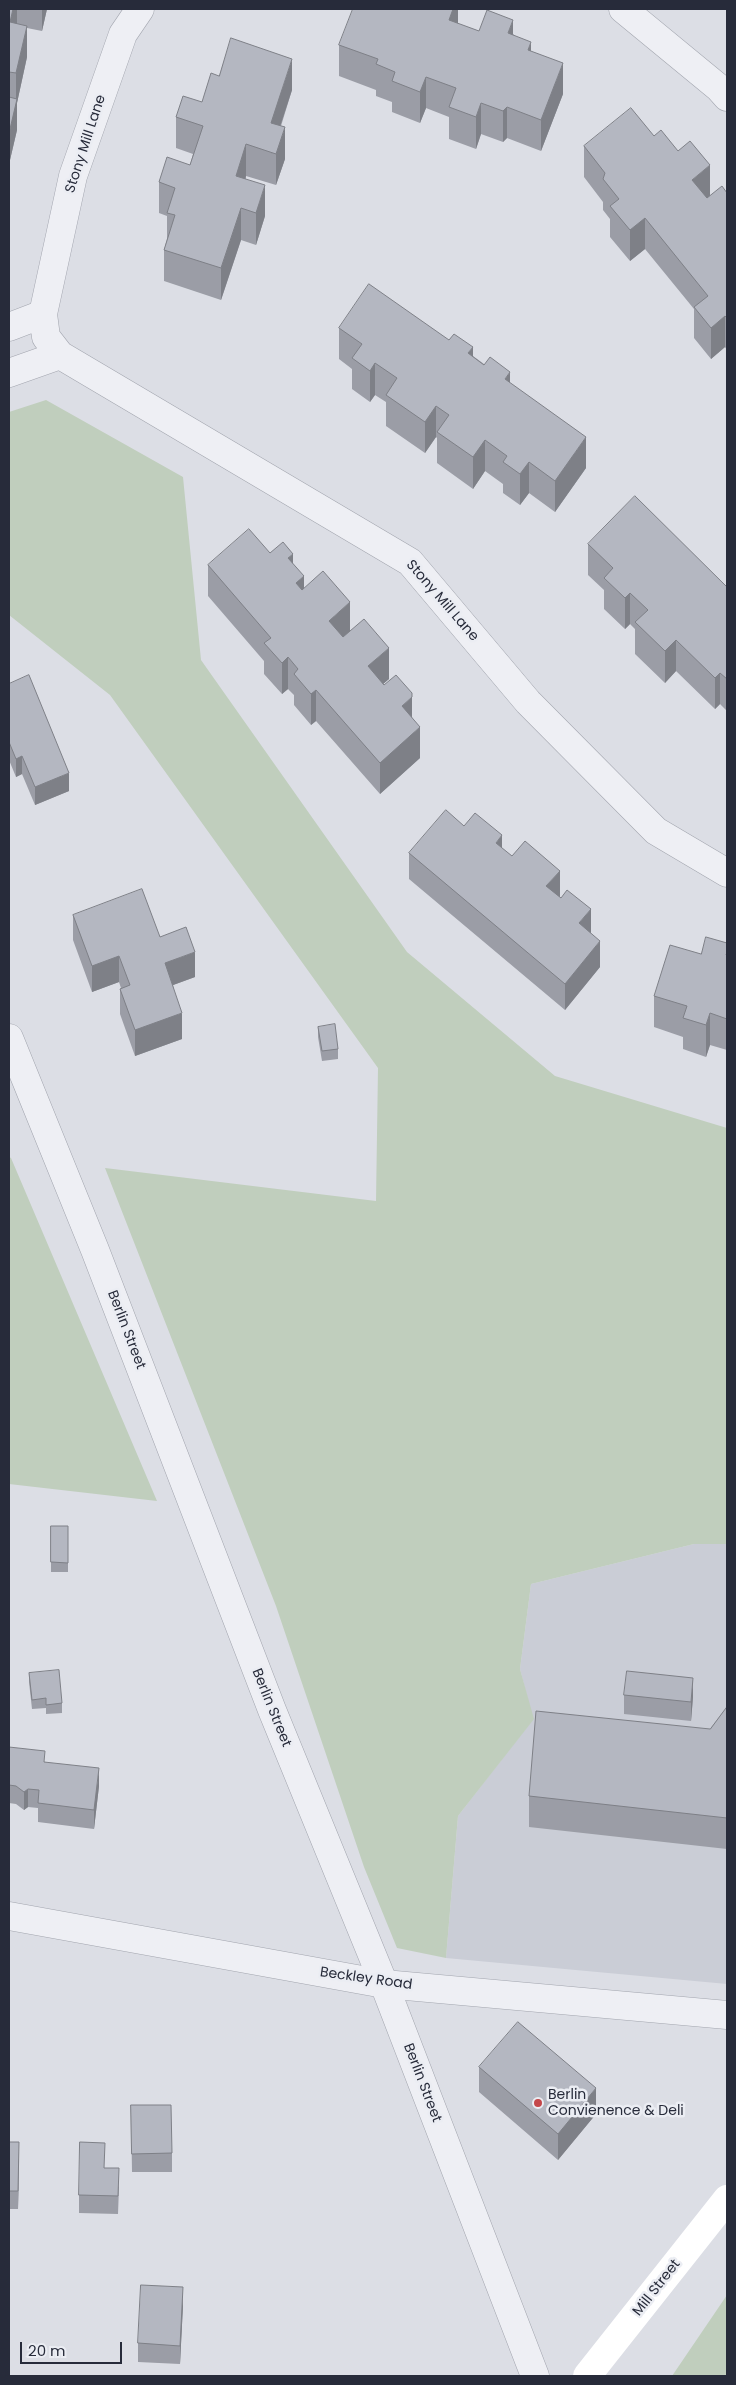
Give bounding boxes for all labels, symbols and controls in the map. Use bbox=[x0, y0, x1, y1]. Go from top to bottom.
street label: Stony Mill Lane bbox=[62, 93, 110, 195]
street label: Stony Mill Lane bbox=[402, 557, 482, 645]
street label: Berlin Street bbox=[103, 1288, 149, 1372]
street label: Berlin Street bbox=[248, 1666, 294, 1750]
street label: Beckley Road bbox=[319, 1964, 413, 1994]
street label: Berlin Street bbox=[399, 2041, 445, 2125]
place label: Berlin Convienence & Deli bbox=[548, 2087, 684, 2120]
marker: Berlin Convienence & Deli bbox=[532, 2097, 544, 2109]
street label: Mill Street bbox=[630, 2256, 684, 2320]
scale bar bbox=[22, 2332, 125, 2364]
text: 20 m bbox=[28, 2340, 66, 2361]

